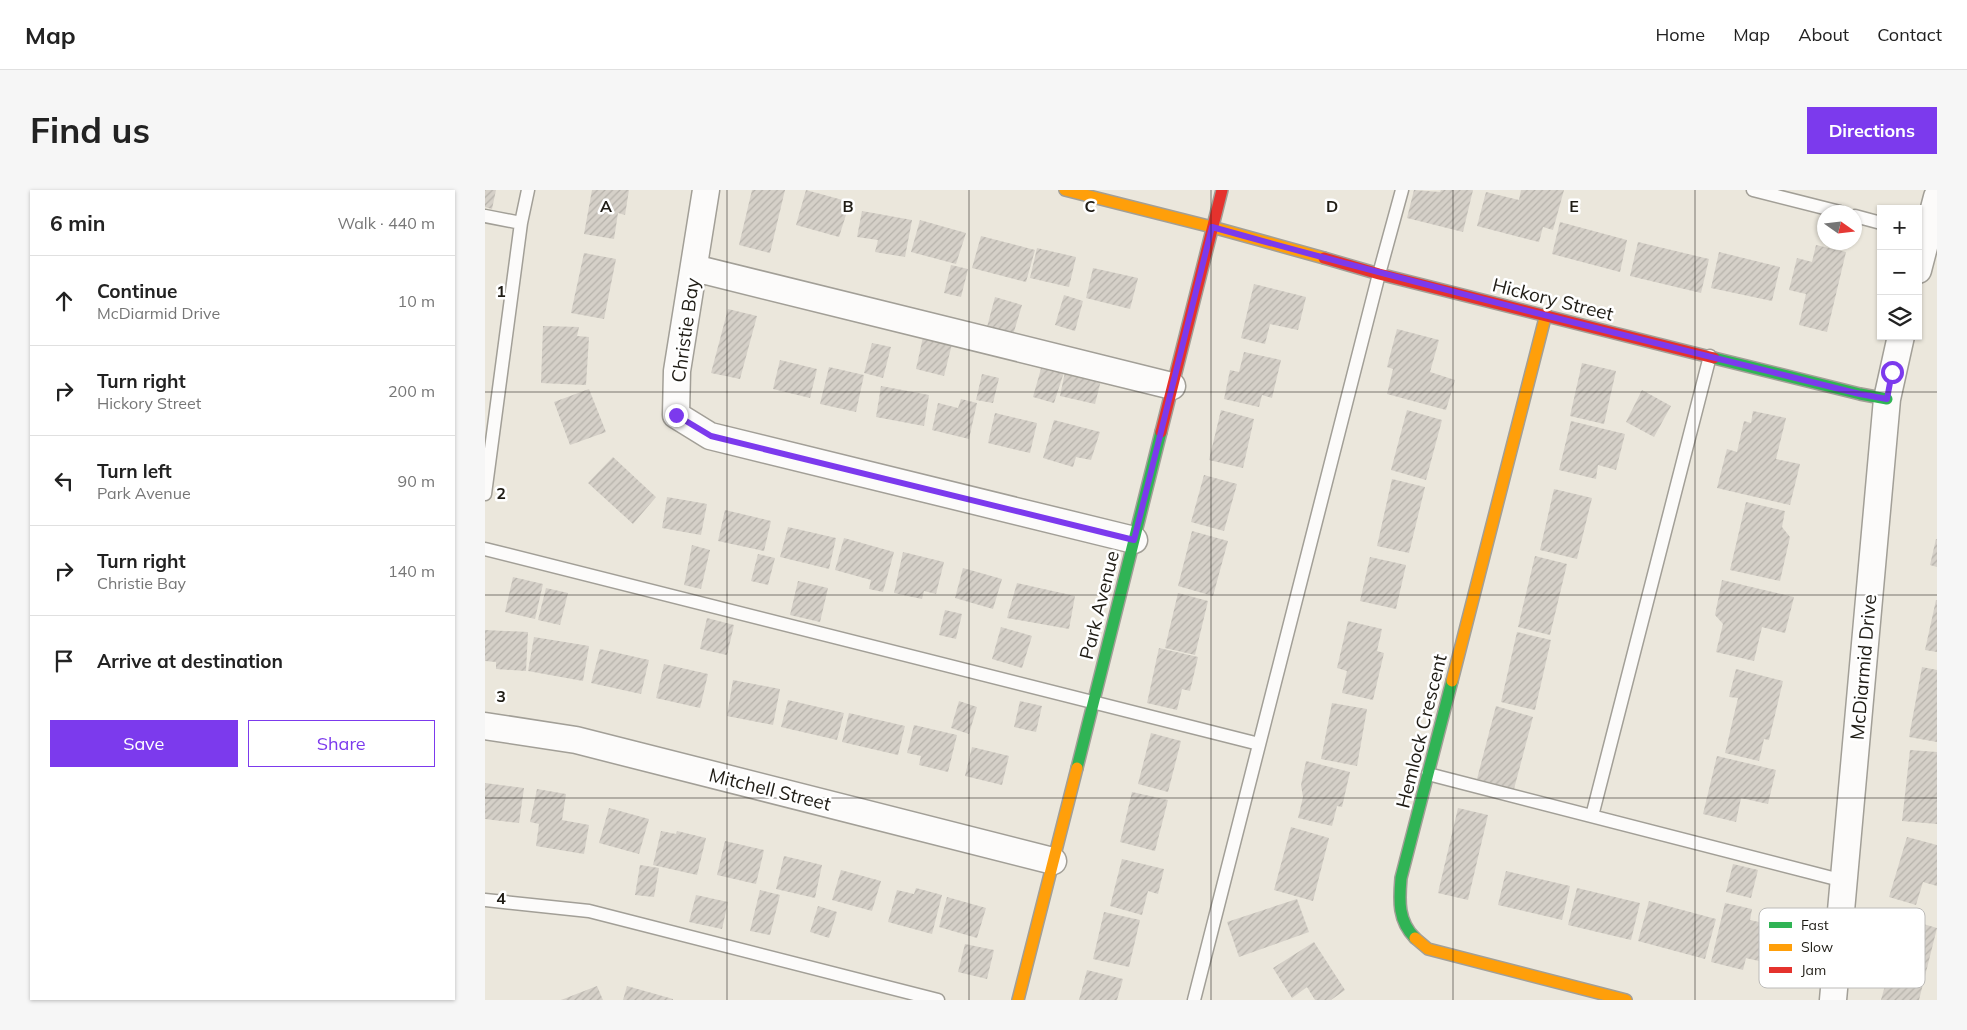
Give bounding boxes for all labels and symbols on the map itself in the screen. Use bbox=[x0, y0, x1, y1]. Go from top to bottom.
text: A bbox=[600, 196, 612, 216]
text: B bbox=[842, 196, 854, 216]
text: C bbox=[1085, 196, 1096, 216]
text: D bbox=[1326, 196, 1338, 216]
text: E bbox=[1569, 196, 1579, 216]
north arrow bbox=[1817, 205, 1862, 250]
street label: Hickory Street bbox=[1490, 272, 1616, 326]
street label: Christie Bay bbox=[666, 276, 704, 384]
text: 1 bbox=[496, 281, 506, 301]
route start bbox=[1881, 361, 1904, 384]
route end bbox=[665, 404, 688, 427]
text: 2 bbox=[496, 483, 506, 503]
street label: Park Avenue bbox=[1074, 548, 1124, 662]
street label: McDiarmid Drive bbox=[1845, 593, 1881, 741]
street label: Hemlock Crescent bbox=[1390, 651, 1452, 811]
text: 3 bbox=[496, 686, 506, 706]
street label: Mitchell Street bbox=[707, 762, 834, 816]
text: 4 bbox=[496, 888, 506, 908]
legend bbox=[1759, 908, 1925, 988]
text: Fast bbox=[1801, 916, 1829, 934]
text: Slow bbox=[1801, 938, 1833, 956]
text: Jam bbox=[1801, 961, 1826, 979]

